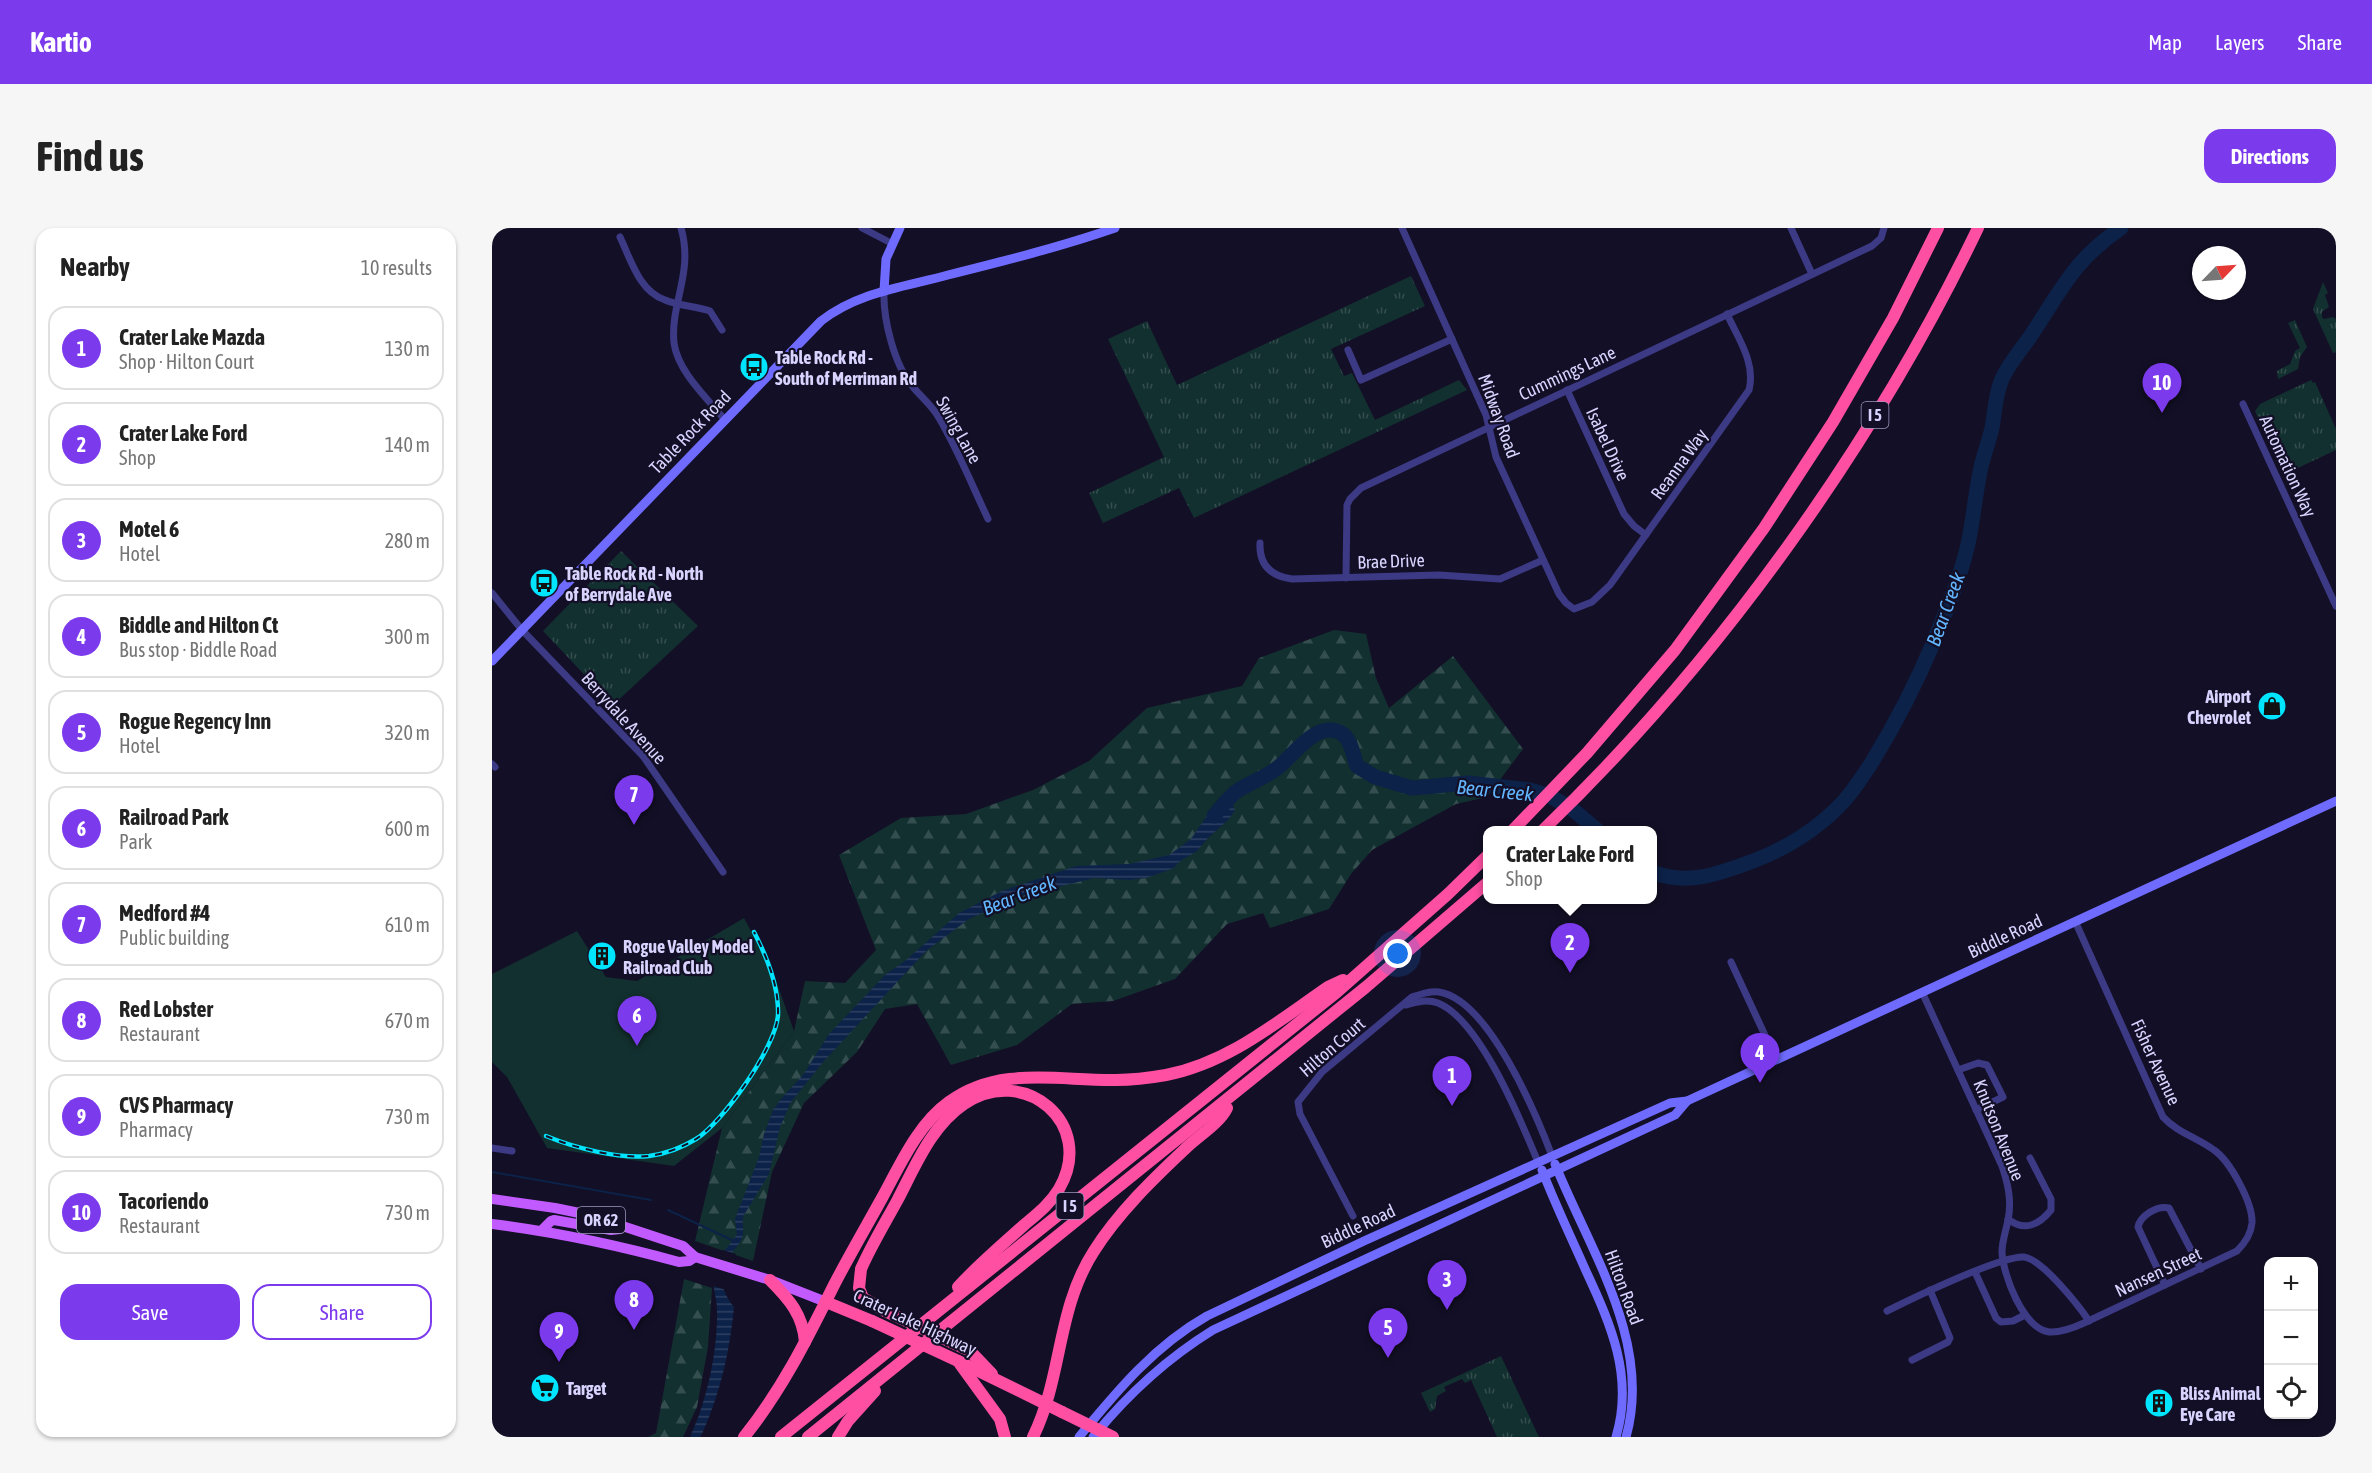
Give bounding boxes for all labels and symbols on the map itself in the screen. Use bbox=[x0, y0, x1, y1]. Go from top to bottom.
north arrow bbox=[2192, 246, 2246, 300]
street label: Cummings Lane bbox=[1515, 341, 1619, 405]
place label: Table Rock Rd - South of Merriman Rd bbox=[775, 347, 917, 389]
bus stop icon: Table Rock Rd - South of Merriman Rd bbox=[738, 351, 770, 383]
pin: 10 bbox=[2142, 364, 2182, 413]
street label: Midway Road bbox=[1474, 371, 1524, 461]
street label: Table Rock Road bbox=[645, 386, 735, 478]
street label: Swing Lane bbox=[932, 393, 986, 467]
road number: I 5 bbox=[1862, 402, 1888, 428]
street label: Isabel Drive bbox=[1582, 404, 1634, 484]
street label: Automation Way bbox=[2255, 412, 2321, 520]
street label: Reanna Way bbox=[1646, 425, 1712, 503]
street label: Brae Drive bbox=[1357, 549, 1425, 573]
place label: Table Rock Rd - North of Berrydale Ave bbox=[565, 563, 704, 605]
bus stop icon: Table Rock Rd - North of Berrydale Ave bbox=[528, 567, 560, 599]
water label: Bear Creek bbox=[1921, 569, 1969, 649]
street label: Berrydale Avenue bbox=[577, 668, 671, 768]
place label: Airport Chevrolet bbox=[2187, 686, 2252, 728]
shop icon: Airport Chevrolet bbox=[2256, 690, 2288, 722]
water label: Bear Creek bbox=[1456, 775, 1535, 805]
pin: 7 bbox=[614, 776, 654, 825]
water label: Bear Creek bbox=[979, 870, 1059, 920]
street label: Biddle Road bbox=[1965, 910, 2045, 962]
pin: 2 bbox=[1550, 924, 1590, 973]
place label: Rogue Valley Model Railroad Club bbox=[623, 936, 754, 978]
your location bbox=[1383, 939, 1412, 968]
building icon: Rogue Valley Model Railroad Club bbox=[586, 940, 618, 972]
pin: 6 bbox=[618, 996, 656, 1046]
street label: Hilton Court bbox=[1295, 1013, 1369, 1081]
street label: Fisher Avenue bbox=[2127, 1016, 2185, 1108]
pin: 4 bbox=[1740, 1034, 1780, 1083]
pin: 1 bbox=[1432, 1056, 1472, 1106]
street label: Knutson Avenue bbox=[1969, 1076, 2029, 1184]
road number: I 5 bbox=[1056, 1193, 1084, 1219]
street label: Biddle Road bbox=[1318, 1200, 1398, 1252]
road number: OR 62 bbox=[577, 1207, 625, 1233]
street label: Nansen Street bbox=[2111, 1243, 2205, 1301]
street label: Hilton Road bbox=[1601, 1247, 1647, 1327]
pin: 3 bbox=[1428, 1260, 1466, 1310]
pin: 8 bbox=[614, 1280, 654, 1330]
street label: Crater Lake Highway bbox=[850, 1284, 980, 1360]
pin: 5 bbox=[1368, 1308, 1408, 1358]
pin: 9 bbox=[540, 1312, 578, 1362]
supermarket icon: Target bbox=[529, 1372, 561, 1404]
place label: Target bbox=[566, 1378, 607, 1399]
place label: Bliss Animal Eye Care bbox=[2180, 1383, 2261, 1425]
building icon: Bliss Animal Eye Care bbox=[2143, 1387, 2175, 1419]

